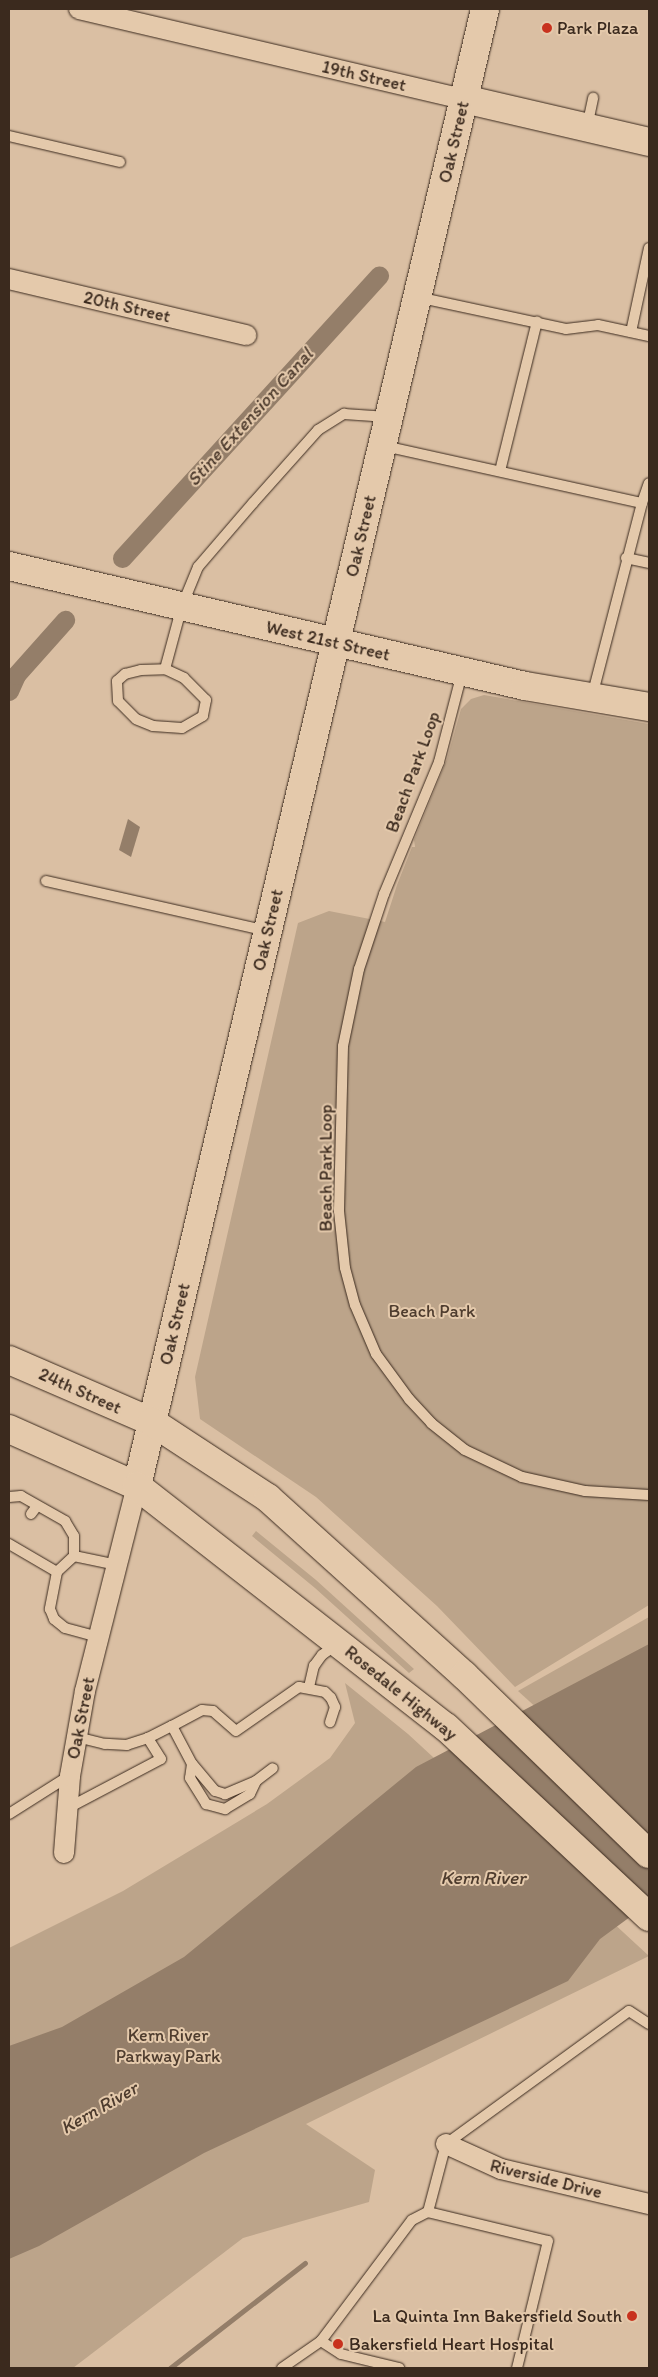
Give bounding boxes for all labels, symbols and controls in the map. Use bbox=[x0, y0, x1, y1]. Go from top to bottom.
place label: Park Plaza bbox=[557, 17, 638, 39]
marker: Park Plaza bbox=[541, 22, 553, 34]
street label: 19th Street bbox=[320, 56, 408, 96]
street label: Oak Street bbox=[434, 99, 474, 185]
street label: 20th Street bbox=[82, 287, 172, 327]
water label: Stine Extension Canal bbox=[182, 343, 318, 491]
street label: Oak Street bbox=[341, 493, 381, 579]
street label: West 21st Street bbox=[264, 616, 392, 666]
street label: Beach Park Loop bbox=[381, 709, 445, 835]
street label: Oak Street bbox=[248, 887, 288, 973]
street label: Beach Park Loop bbox=[315, 1104, 337, 1232]
street label: Oak Street bbox=[155, 1281, 195, 1367]
park label: Beach Park bbox=[389, 1300, 475, 1322]
street label: 24th Street bbox=[35, 1363, 125, 1419]
street label: Rosedale Highway bbox=[340, 1641, 462, 1745]
street label: Oak Street bbox=[62, 1675, 100, 1761]
water label: Kern River bbox=[441, 1867, 525, 1889]
park label: Kern River Parkway Park bbox=[116, 2025, 220, 2068]
water label: Kern River bbox=[57, 2077, 141, 2139]
street label: Riverside Drive bbox=[488, 2155, 604, 2203]
place label: La Quinta Inn Bakersfield South bbox=[373, 2305, 622, 2327]
marker: La Quinta Inn Bakersfield South bbox=[626, 2310, 638, 2322]
place label: Bakersfield Heart Hospital bbox=[349, 2333, 554, 2355]
marker: Bakersfield Heart Hospital bbox=[331, 2337, 345, 2351]

